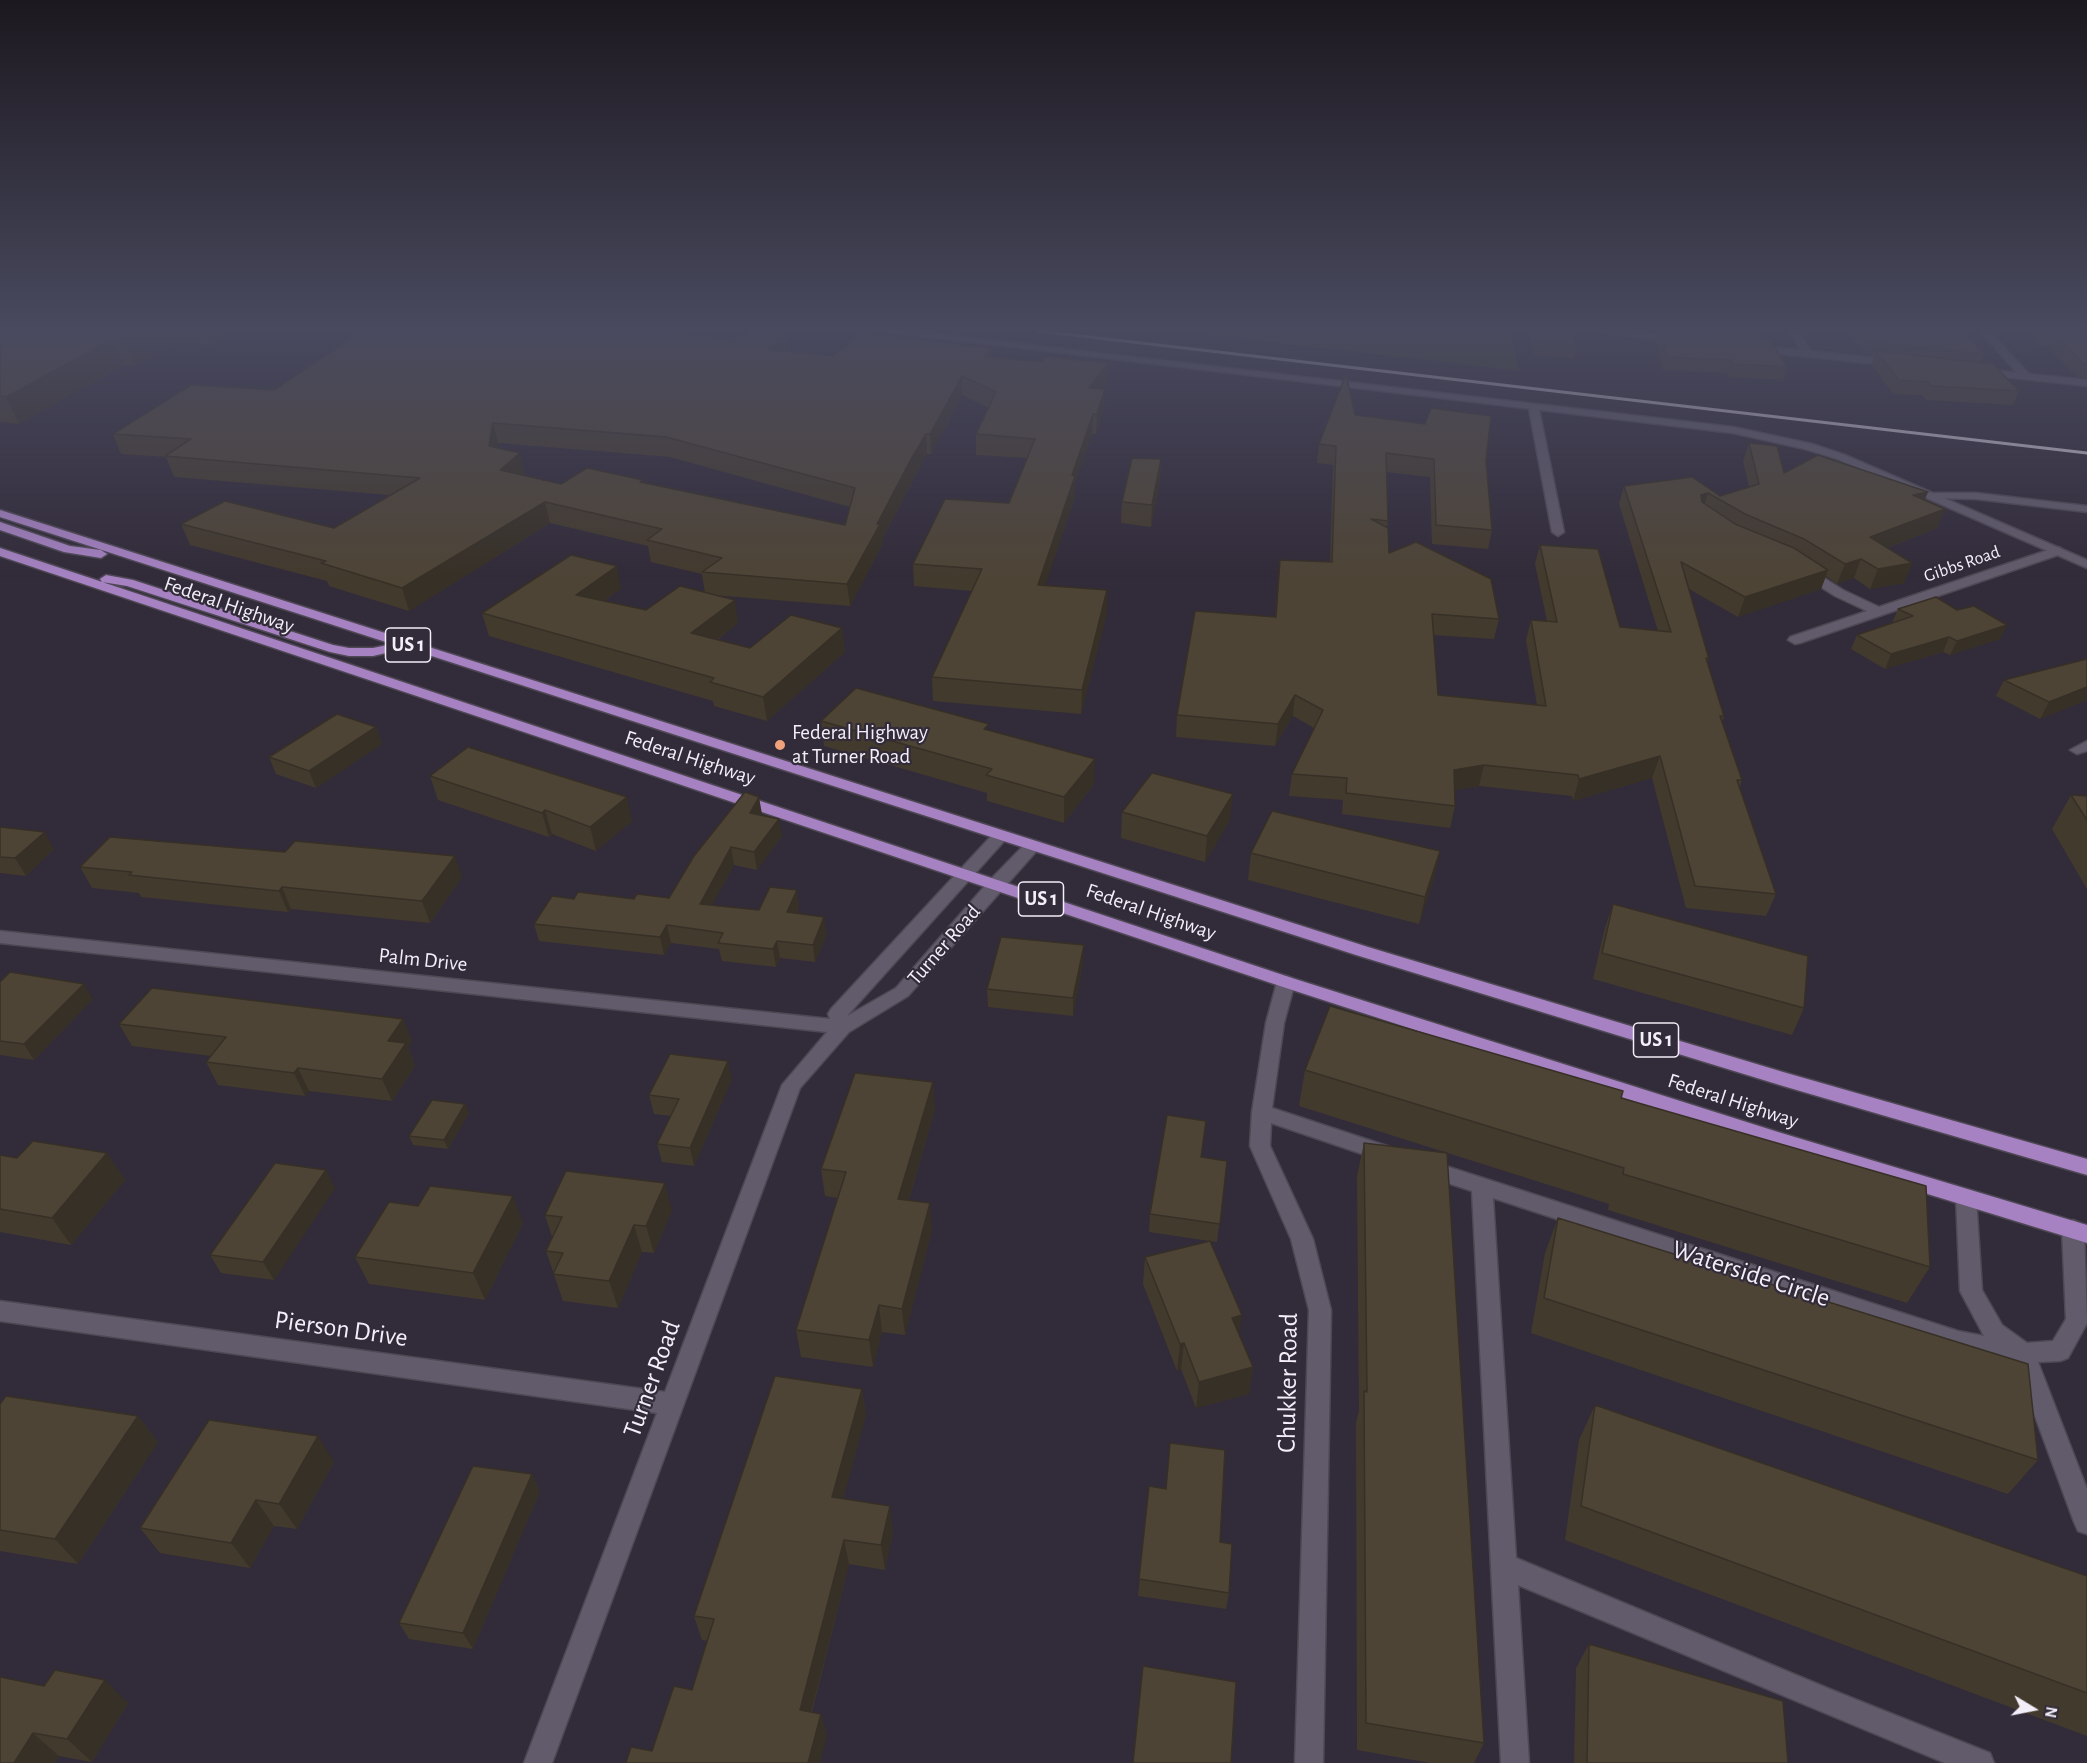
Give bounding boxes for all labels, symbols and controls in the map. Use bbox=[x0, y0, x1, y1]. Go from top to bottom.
street label: Gibbs Road bbox=[1921, 541, 2003, 587]
street label: Federal Highway bbox=[161, 571, 297, 639]
road number: US 1 bbox=[386, 628, 430, 662]
place label: Federal Highway at Turner Road bbox=[792, 720, 928, 770]
street label: Federal Highway bbox=[621, 725, 759, 791]
marker: Federal Highway at Turner Road bbox=[773, 738, 787, 752]
street label: Federal Highway bbox=[1083, 878, 1219, 946]
road number: US 1 bbox=[1018, 882, 1064, 916]
street label: Turner Road bbox=[902, 900, 986, 990]
street label: Palm Drive bbox=[377, 943, 469, 977]
road number: US 1 bbox=[1634, 1023, 1678, 1057]
street label: Federal Highway bbox=[1664, 1068, 1802, 1134]
street label: Waterside Circle bbox=[1668, 1234, 1834, 1314]
street label: Pierson Drive bbox=[272, 1304, 410, 1354]
street label: Chukker Road bbox=[1271, 1313, 1305, 1453]
street label: Turner Road bbox=[616, 1316, 688, 1442]
north arrow bbox=[2003, 1679, 2063, 1739]
text: N bbox=[2042, 1705, 2060, 1719]

